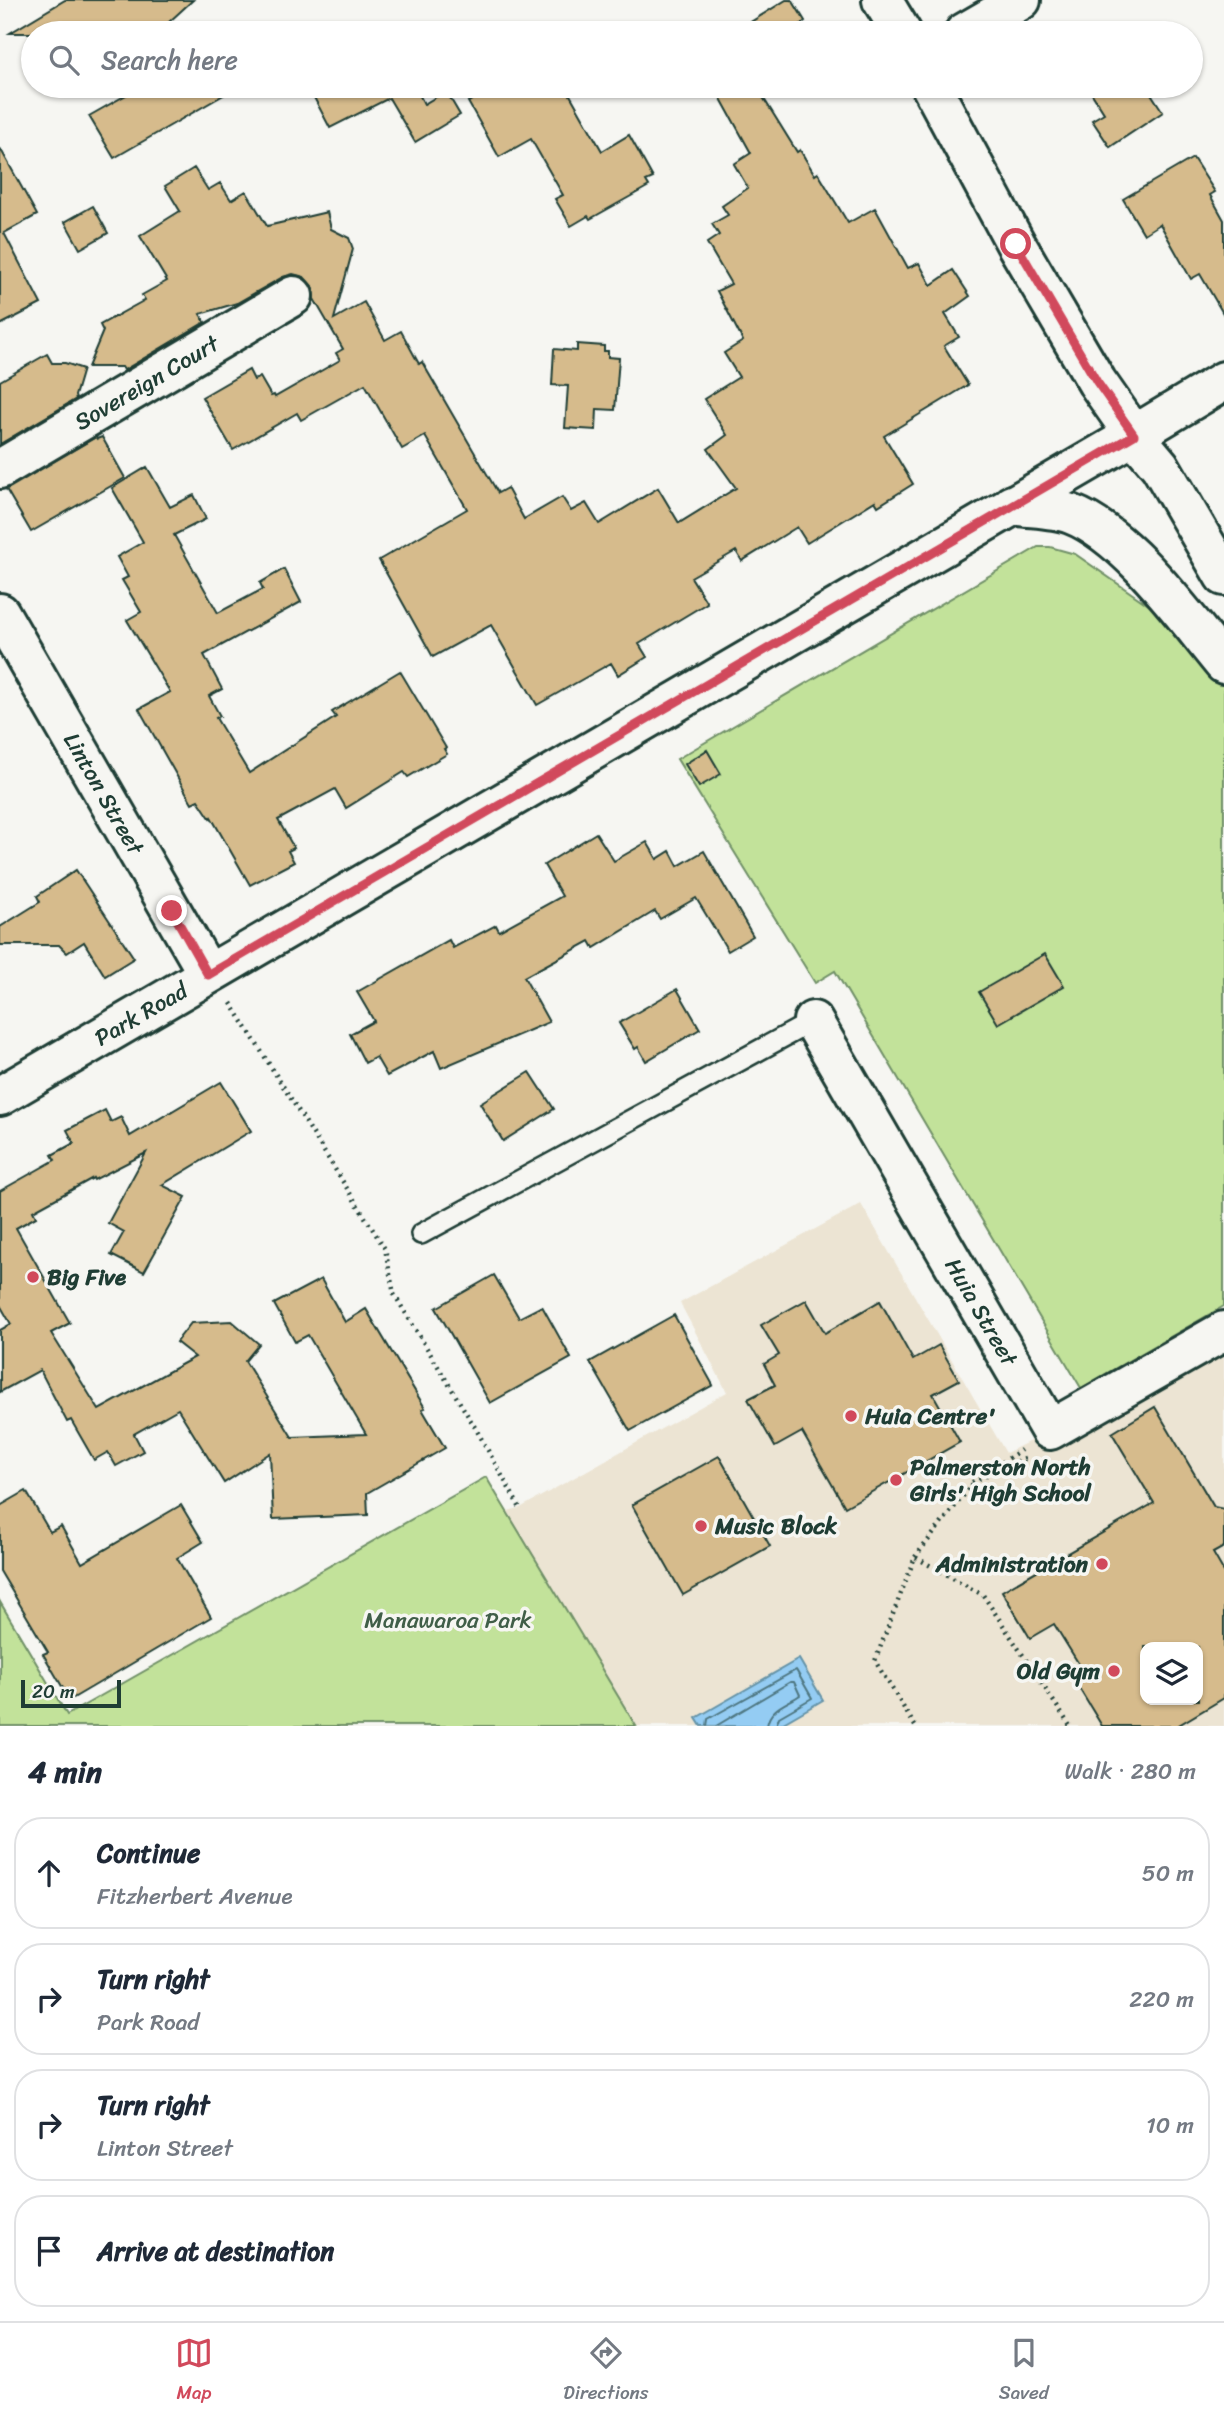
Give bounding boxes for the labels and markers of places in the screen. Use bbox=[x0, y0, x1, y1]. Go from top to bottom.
place label: Big Five bbox=[47, 1257, 127, 1298]
marker: Big Five bbox=[25, 1269, 41, 1285]
place label: Huia Centre' bbox=[864, 1396, 996, 1437]
marker: Huia Centre' bbox=[843, 1408, 859, 1424]
place label: Palmerston North Girls' High School bbox=[909, 1447, 1092, 1514]
marker: Palmerston North Girls' High School bbox=[888, 1472, 904, 1488]
place label: Music Block bbox=[714, 1506, 838, 1547]
marker: Music Block bbox=[693, 1518, 709, 1534]
place label: Administration bbox=[935, 1544, 1089, 1585]
marker: Administration bbox=[1094, 1556, 1110, 1572]
place label: Old Gym bbox=[1017, 1651, 1100, 1692]
marker: Old Gym bbox=[1106, 1663, 1122, 1679]

